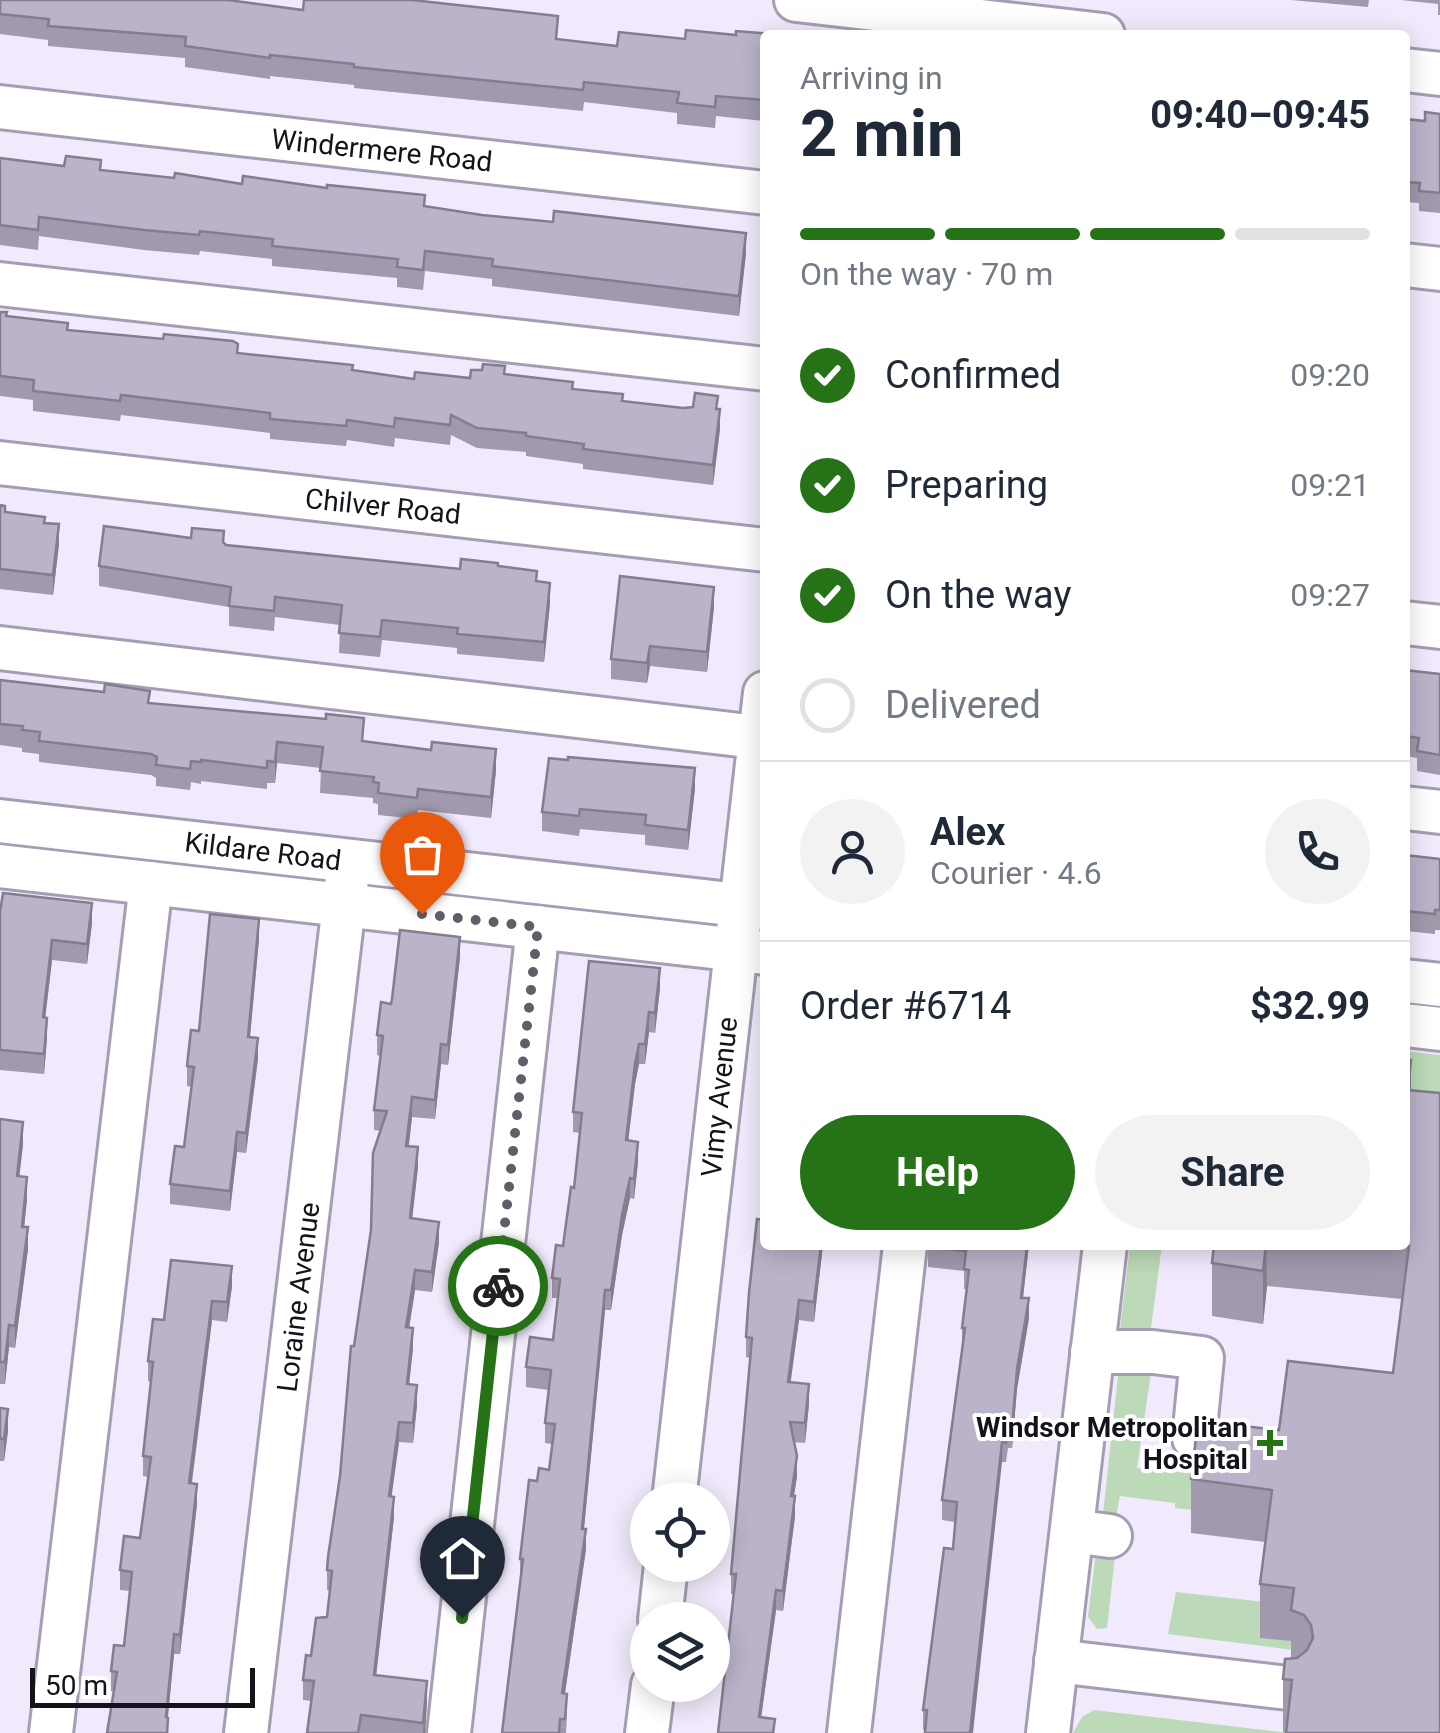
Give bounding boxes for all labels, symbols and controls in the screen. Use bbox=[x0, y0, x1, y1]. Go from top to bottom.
text: Arriving in bbox=[800, 59, 943, 97]
text: 09:40–09:45 bbox=[1150, 93, 1370, 137]
text: 2 min bbox=[800, 96, 963, 172]
street label: Windermere Road bbox=[270, 122, 494, 179]
text: On the way · 70 m bbox=[800, 255, 1053, 293]
icon: check bbox=[800, 348, 855, 403]
text: Confirmed bbox=[885, 353, 1061, 397]
text: 09:20 bbox=[1290, 356, 1370, 394]
icon: check bbox=[800, 458, 855, 513]
text: Preparing bbox=[885, 463, 1048, 507]
text: 09:21 bbox=[1290, 466, 1370, 504]
street label: Chilver Road bbox=[304, 482, 462, 531]
icon: check bbox=[800, 568, 855, 623]
text: On the way bbox=[885, 573, 1071, 617]
text: 09:27 bbox=[1290, 576, 1370, 614]
text: Delivered bbox=[885, 683, 1041, 727]
button: person bbox=[800, 799, 905, 904]
button: phone bbox=[1265, 799, 1370, 904]
text: Alex bbox=[930, 810, 1005, 854]
pin bbox=[380, 812, 465, 915]
street label: Kildare Road bbox=[183, 826, 343, 877]
icon: bag bbox=[395, 827, 450, 882]
text: Courier · 4.6 bbox=[930, 854, 1102, 892]
text: Order #6714 bbox=[800, 984, 1011, 1028]
text: $32.99 bbox=[1250, 984, 1370, 1028]
street label: Vimy Avenue bbox=[695, 1015, 744, 1179]
button: Help bbox=[800, 1115, 1075, 1230]
button: Share bbox=[1095, 1115, 1370, 1230]
street label: Loraine Avenue bbox=[270, 1200, 327, 1394]
courier bbox=[448, 1236, 548, 1336]
icon: bike bbox=[471, 1259, 526, 1314]
place label: Windsor Metropolitan Hospital bbox=[976, 1411, 1248, 1476]
marker: Windsor Metropolitan Hospital bbox=[1257, 1430, 1283, 1456]
map controls bbox=[630, 1482, 730, 1702]
button: locate bbox=[630, 1482, 730, 1582]
pin bbox=[420, 1516, 505, 1619]
icon: home bbox=[435, 1531, 490, 1586]
button: layers bbox=[630, 1602, 730, 1702]
scale bar bbox=[30, 1663, 255, 1708]
text: 50 m bbox=[45, 1669, 108, 1702]

